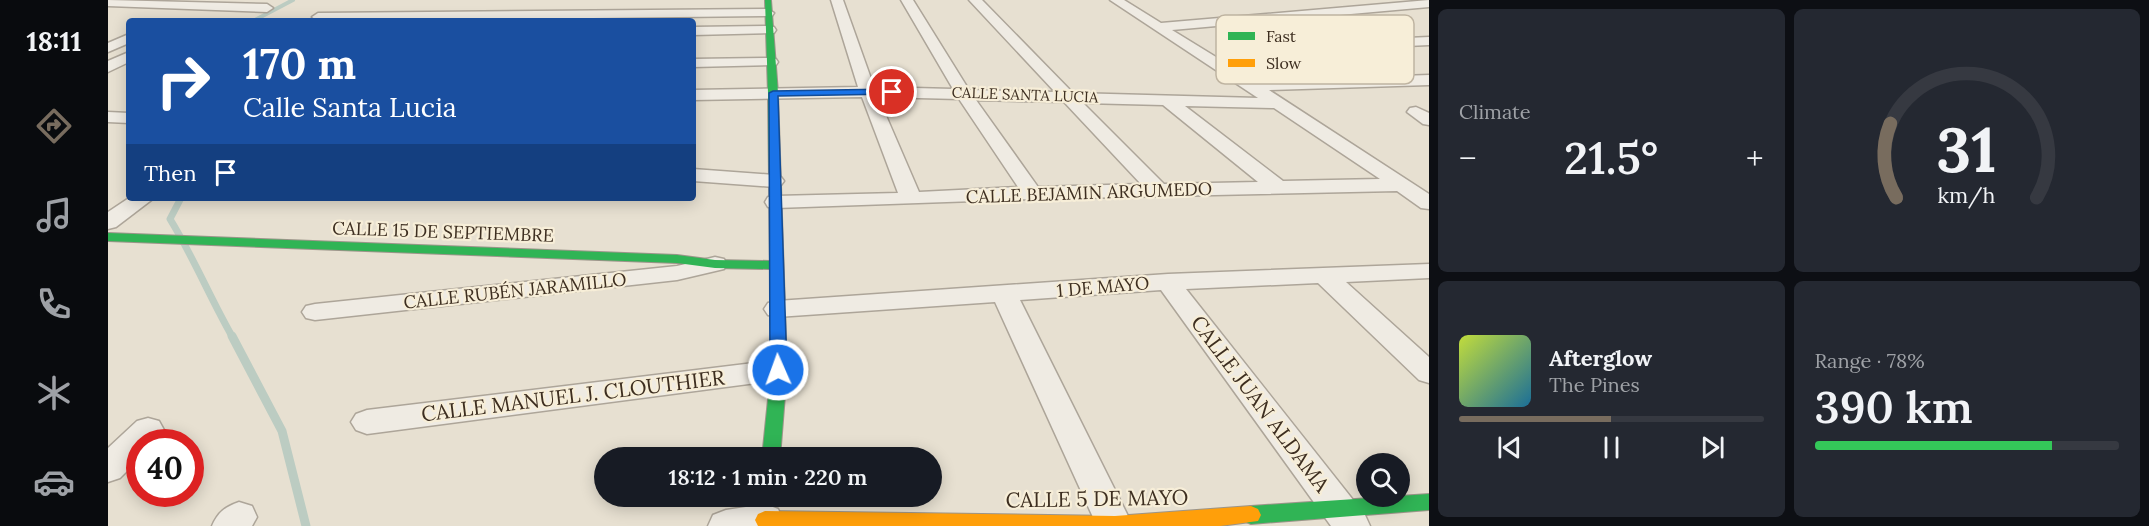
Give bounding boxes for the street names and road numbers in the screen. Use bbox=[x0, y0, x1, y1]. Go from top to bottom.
street label: CALLE SANTA LUCIA bbox=[951, 82, 1099, 107]
street label: CALLE BEJAMIN ARGUMEDO bbox=[965, 177, 1212, 208]
street label: CALLE 15 DE SEPTIEMBRE bbox=[332, 216, 554, 247]
street label: CALLE RUBÉN JARAMILLO bbox=[402, 267, 628, 314]
street label: 1 DE MAYO bbox=[1056, 271, 1150, 302]
street label: CALLE JUAN ALDAMA bbox=[1185, 310, 1336, 498]
street label: CALLE MANUEL J. CLOUTHIER bbox=[420, 363, 727, 428]
street label: CALLE 5 DE MAYO bbox=[1005, 483, 1189, 514]

